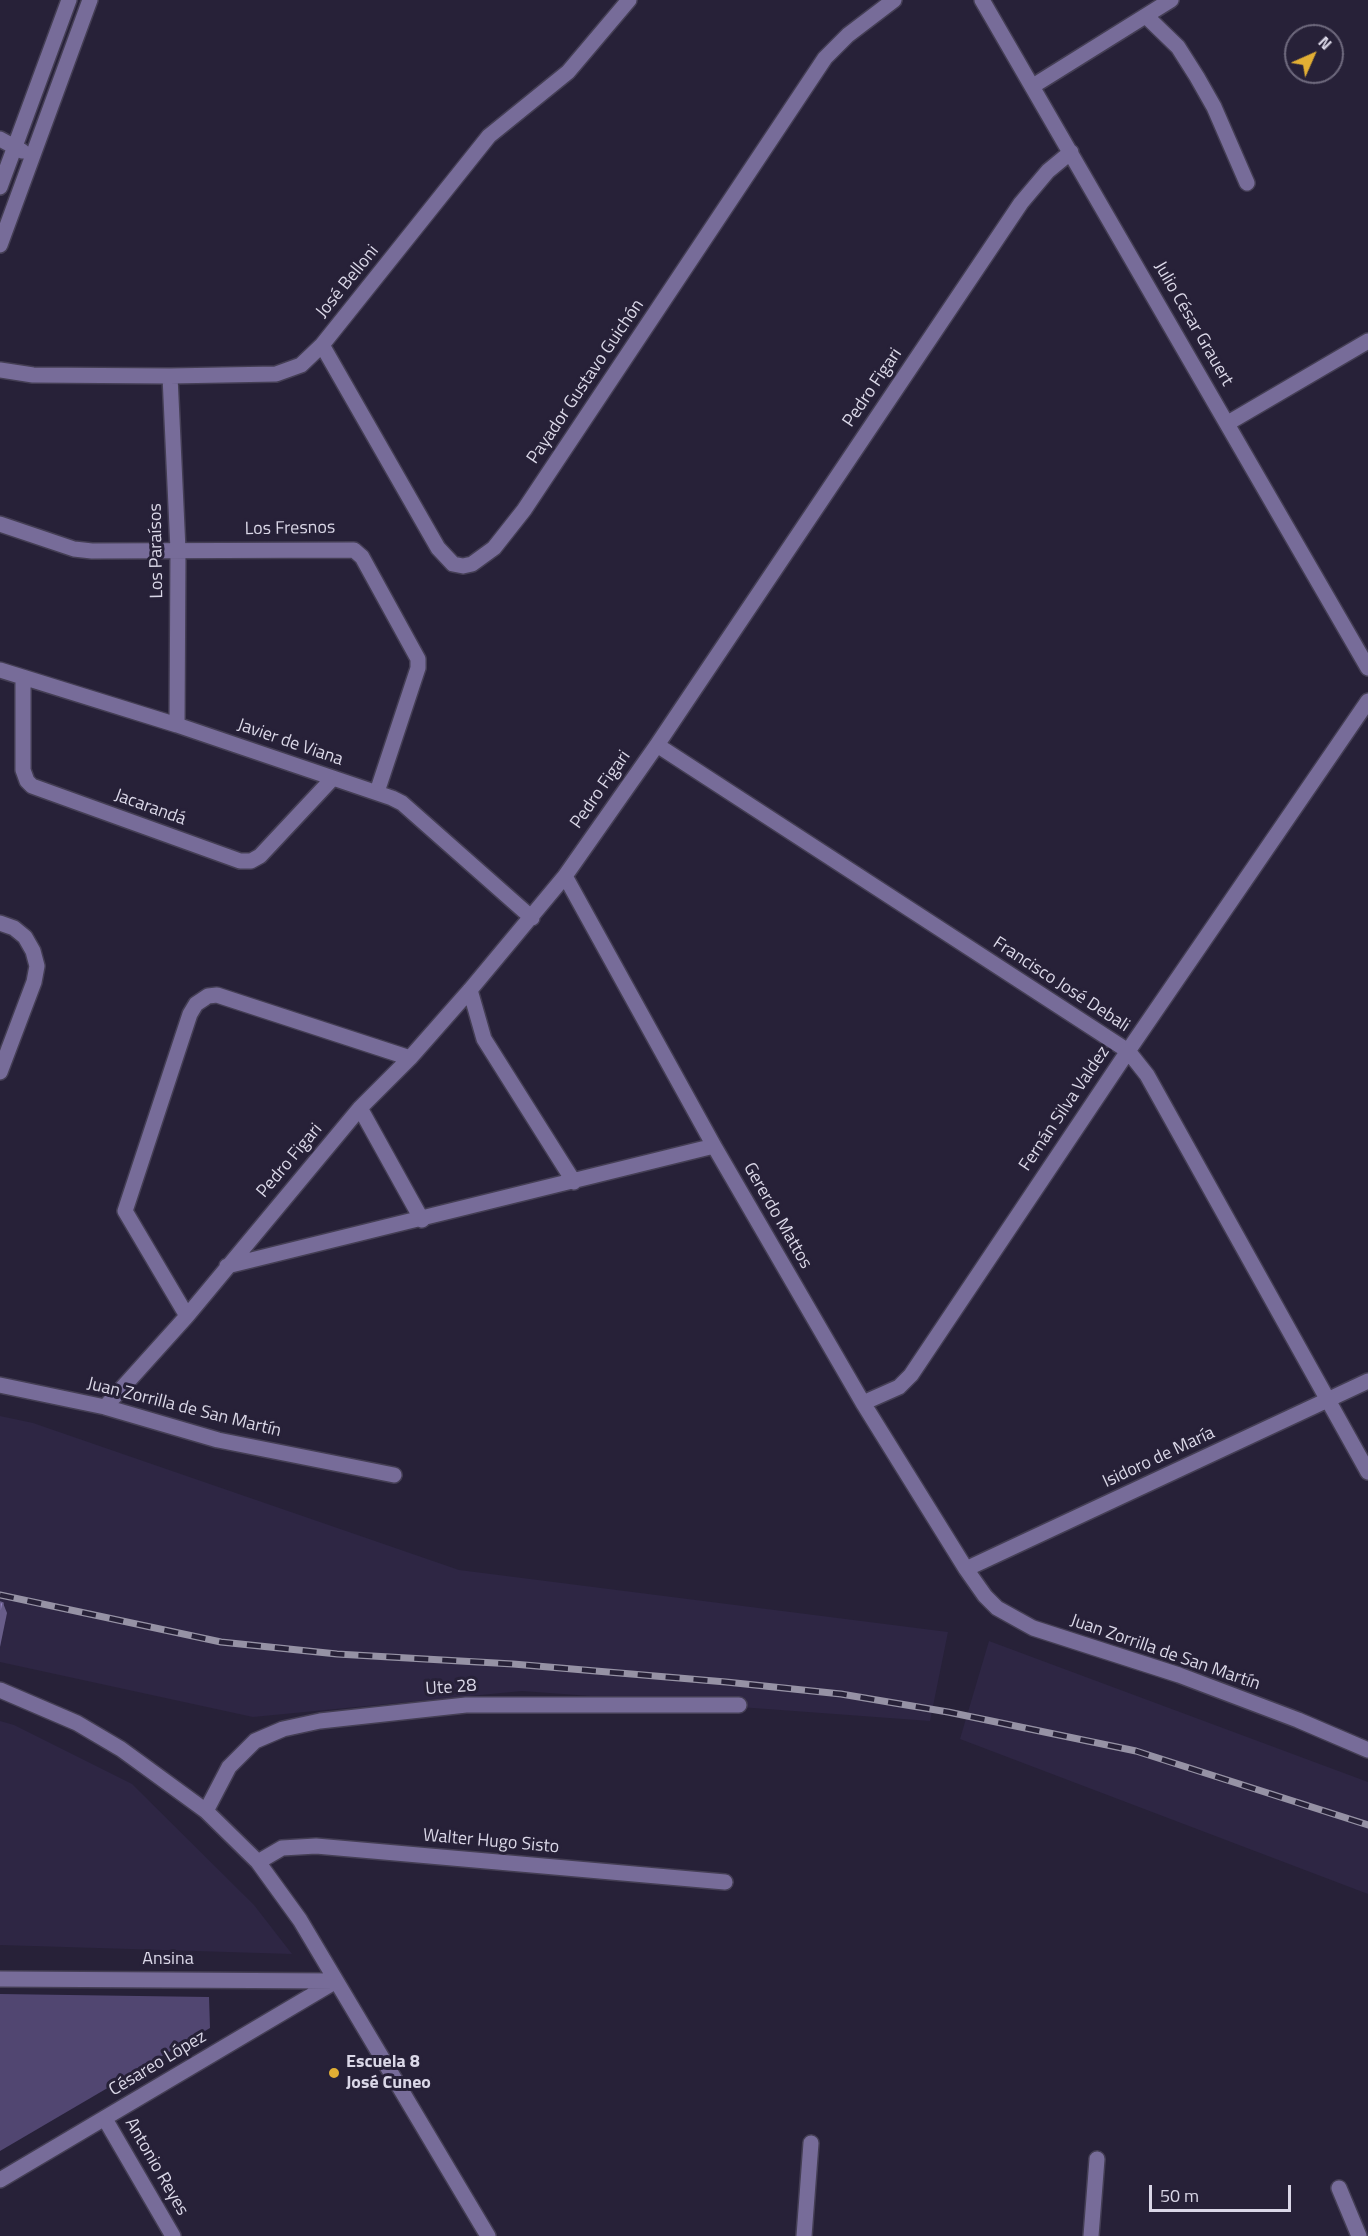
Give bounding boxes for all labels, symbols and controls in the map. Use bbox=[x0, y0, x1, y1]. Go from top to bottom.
north arrow bbox=[1284, 24, 1344, 84]
text: N bbox=[1313, 30, 1338, 55]
street label: José Belloni bbox=[312, 241, 384, 323]
street label: Julio César Grauert bbox=[1149, 258, 1237, 390]
street label: Payador Gustavo Guichón bbox=[523, 296, 649, 468]
street label: Pedro Figari bbox=[839, 344, 907, 432]
street label: Los Paraísos bbox=[145, 503, 169, 599]
street label: Los Fresnos bbox=[245, 517, 335, 541]
street label: Javier de Viana bbox=[234, 715, 346, 771]
street label: Pedro Figari bbox=[566, 747, 636, 833]
street label: Jacarandá bbox=[111, 785, 189, 831]
street label: Francisco José Debali bbox=[989, 933, 1133, 1037]
street label: Fernán Silva Valdez bbox=[1015, 1042, 1115, 1176]
street label: Pedro Figari bbox=[253, 1119, 327, 1203]
street label: Gererdo Mattos bbox=[738, 1159, 816, 1273]
street label: Juan Zorrilla de San Martín bbox=[85, 1373, 283, 1443]
street label: Isidoro de María bbox=[1100, 1423, 1218, 1493]
street label: Juan Zorrilla de San Martín bbox=[1067, 1610, 1263, 1696]
street label: Ute 28 bbox=[425, 1675, 477, 1701]
street label: Walter Hugo Sisto bbox=[422, 1825, 560, 1859]
street label: Ansina bbox=[142, 1949, 194, 1971]
street label: Césareo López bbox=[106, 2027, 210, 2101]
place label: Escuela 8 José Cuneo bbox=[346, 2052, 431, 2094]
marker: Escuela 8 José Cuneo bbox=[327, 2066, 341, 2080]
street label: Antonio Reyes bbox=[119, 2114, 193, 2220]
scale bar bbox=[1152, 2173, 1294, 2211]
text: 50 m bbox=[1160, 2182, 1199, 2209]

